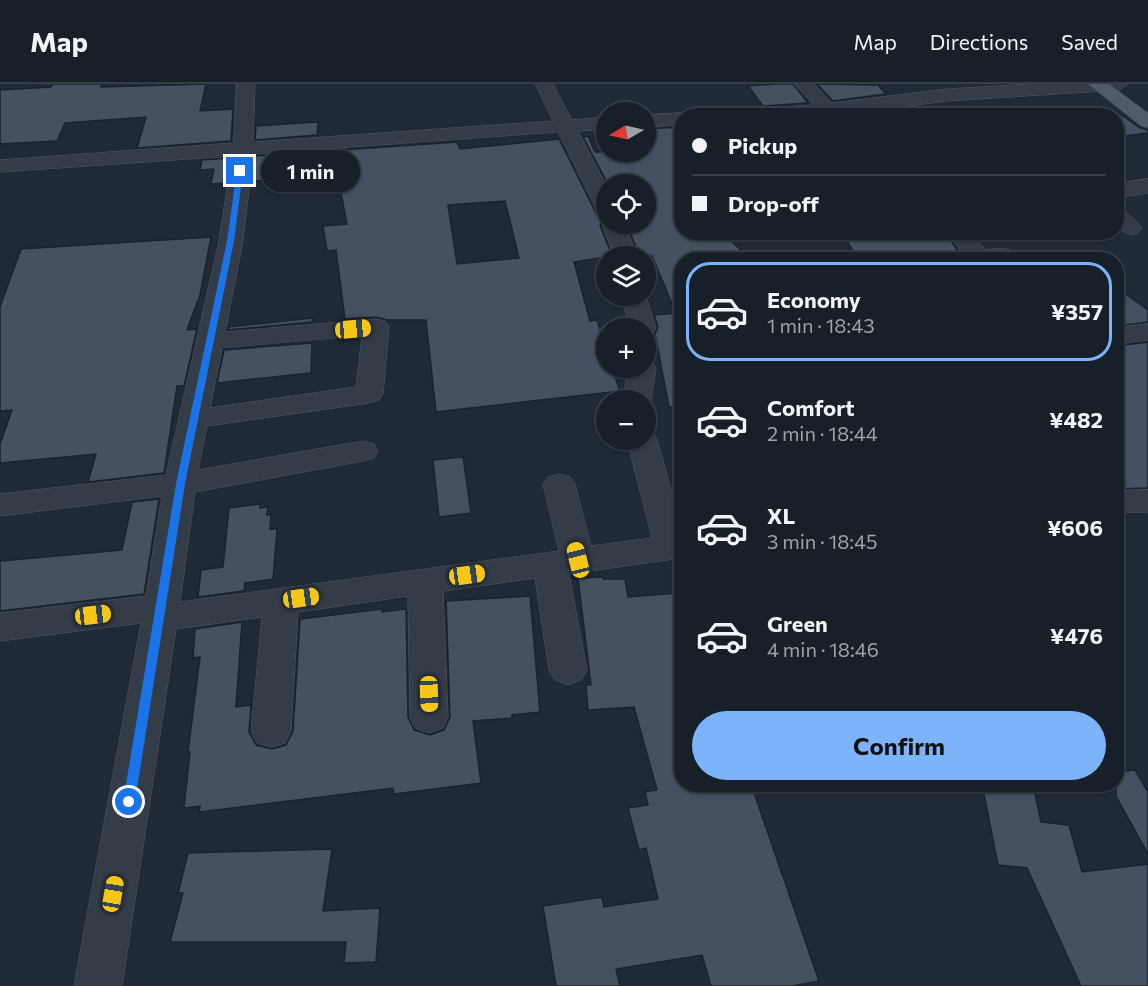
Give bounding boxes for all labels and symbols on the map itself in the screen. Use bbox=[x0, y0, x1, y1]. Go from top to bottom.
north arrow bbox=[596, 102, 656, 162]
callout: 1 min bbox=[261, 150, 360, 192]
route end bbox=[226, 157, 253, 184]
car bbox=[334, 318, 372, 340]
car bbox=[565, 540, 591, 580]
car bbox=[448, 564, 486, 586]
car bbox=[282, 587, 320, 609]
car bbox=[74, 604, 112, 626]
car bbox=[419, 676, 439, 712]
route start bbox=[115, 788, 142, 815]
car bbox=[101, 875, 125, 913]

